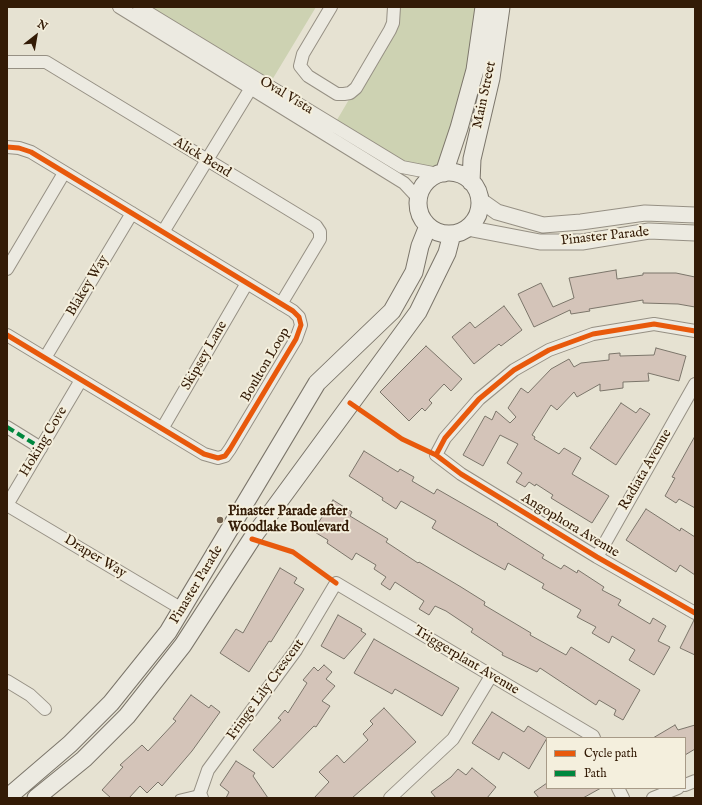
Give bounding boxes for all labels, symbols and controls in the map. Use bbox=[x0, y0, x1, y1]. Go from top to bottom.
north arrow bbox=[16, 16, 56, 56]
text: N bbox=[34, 17, 50, 34]
street label: Main Street bbox=[470, 60, 500, 130]
street label: Oval Vista bbox=[256, 74, 316, 118]
street label: Alick Bend bbox=[170, 134, 234, 182]
street label: Pinaster Parade bbox=[560, 224, 650, 250]
street label: Blakey Way bbox=[63, 252, 113, 320]
street label: Skipsey Lane bbox=[178, 318, 232, 394]
street label: Boulton Loop bbox=[238, 325, 294, 405]
street label: Hoking Cove bbox=[17, 404, 71, 480]
street label: Radiata Avenue bbox=[616, 427, 676, 513]
street label: Angophora Avenue bbox=[518, 490, 622, 562]
place label: Pinaster Parade after Woodlake Boulevard bbox=[228, 504, 349, 536]
marker: Pinaster Parade after Woodlake Boulevard bbox=[215, 515, 225, 525]
street label: Draper Way bbox=[61, 532, 129, 582]
street label: Pinaster Parade bbox=[167, 543, 227, 627]
street label: Triggerplant Avenue bbox=[410, 623, 522, 699]
street label: Fringe Lily Crescent bbox=[224, 636, 308, 744]
legend bbox=[546, 737, 686, 789]
text: Cycle path bbox=[584, 746, 637, 761]
text: Path bbox=[584, 766, 607, 781]

